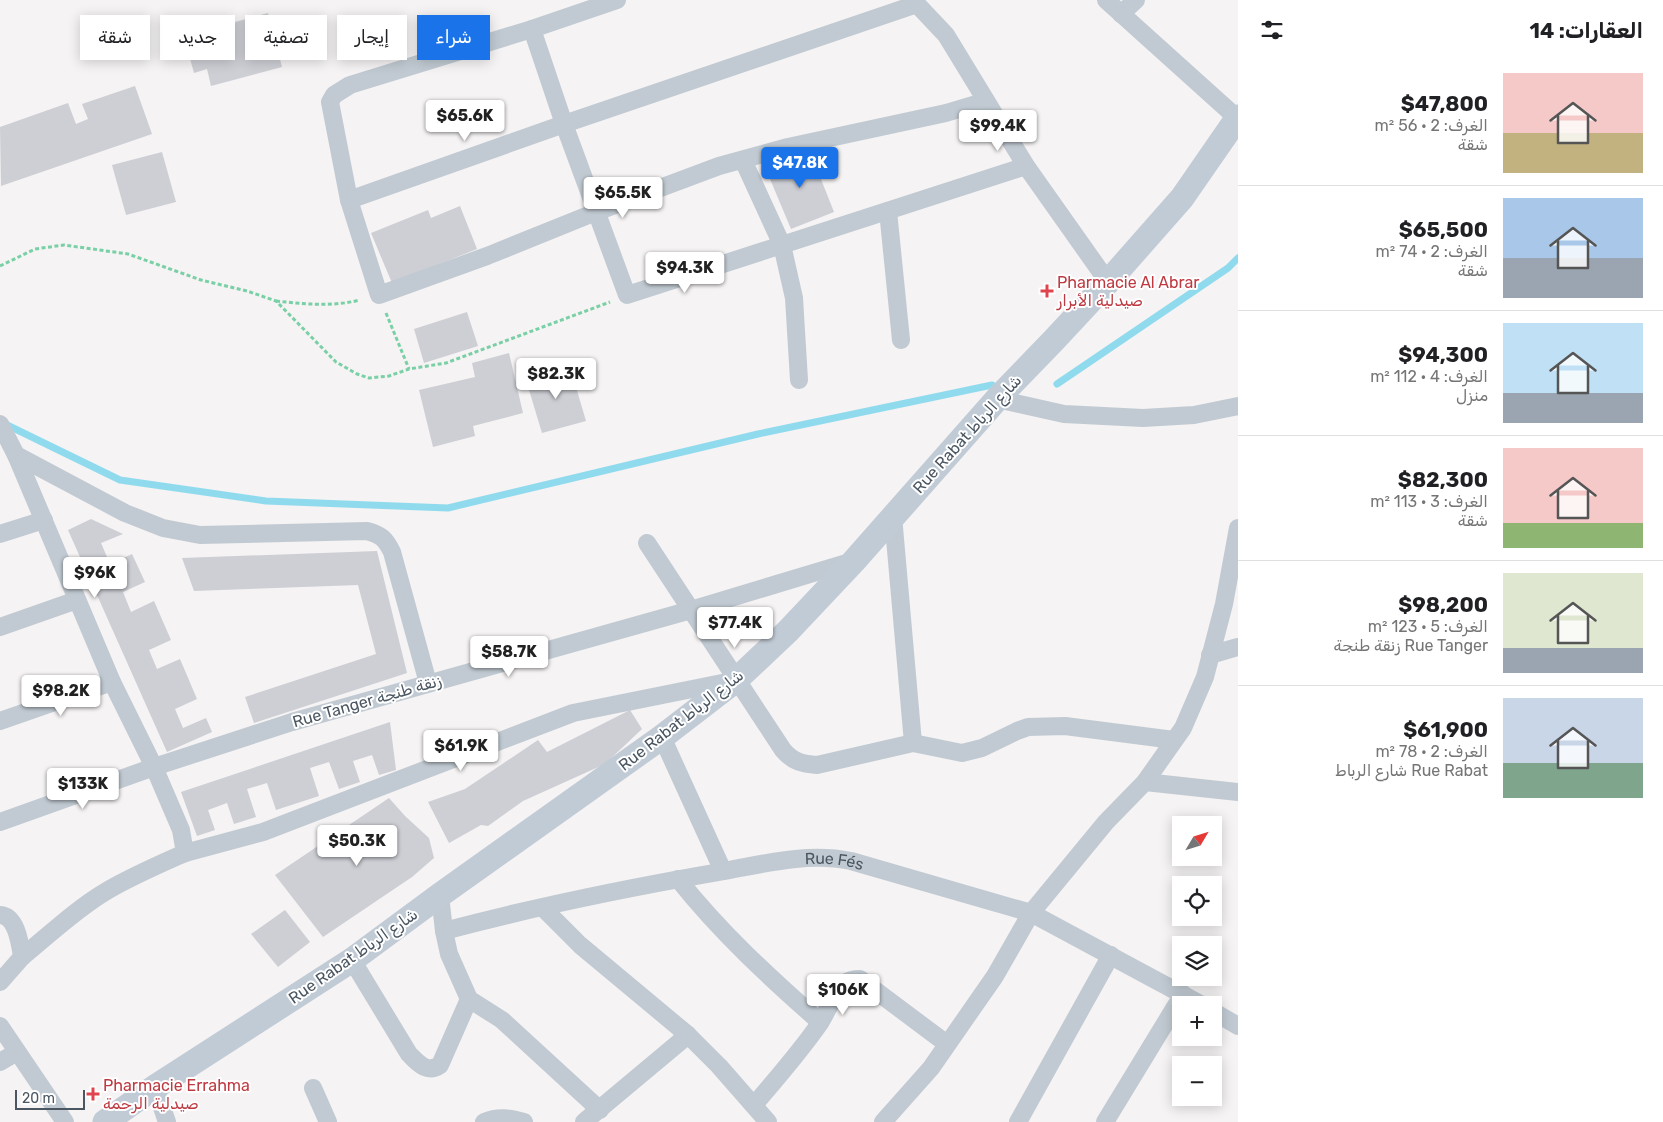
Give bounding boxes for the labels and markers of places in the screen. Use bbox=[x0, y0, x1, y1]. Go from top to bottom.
pin: $65.6K bbox=[424, 100, 506, 142]
pin: $99.4K bbox=[957, 110, 1039, 152]
pin: $47.8K bbox=[759, 146, 841, 189]
pin: $65.5K bbox=[582, 176, 664, 219]
pin: $94.3K bbox=[644, 252, 726, 294]
place label: Pharmacie Al Abrar صيدلية الأبرار bbox=[1056, 273, 1199, 311]
marker: Pharmacie Al Abrar صيدلية الأبرار bbox=[1041, 285, 1053, 297]
pin: $82.3K bbox=[515, 358, 597, 400]
pin: $96K bbox=[65, 556, 125, 599]
pin: $77.4K bbox=[694, 606, 776, 649]
pin: $58.7K bbox=[468, 636, 550, 678]
pin: $98.2K bbox=[20, 674, 102, 717]
pin: $61.9K bbox=[420, 730, 502, 772]
pin: $133K bbox=[48, 768, 118, 810]
pin: $50.3K bbox=[316, 824, 398, 867]
pin: $106K bbox=[808, 974, 878, 1016]
place label: Pharmacie Errahma صيدلية الرحمة bbox=[103, 1076, 250, 1114]
marker: Pharmacie Errahma صيدلية الرحمة bbox=[87, 1088, 99, 1100]

